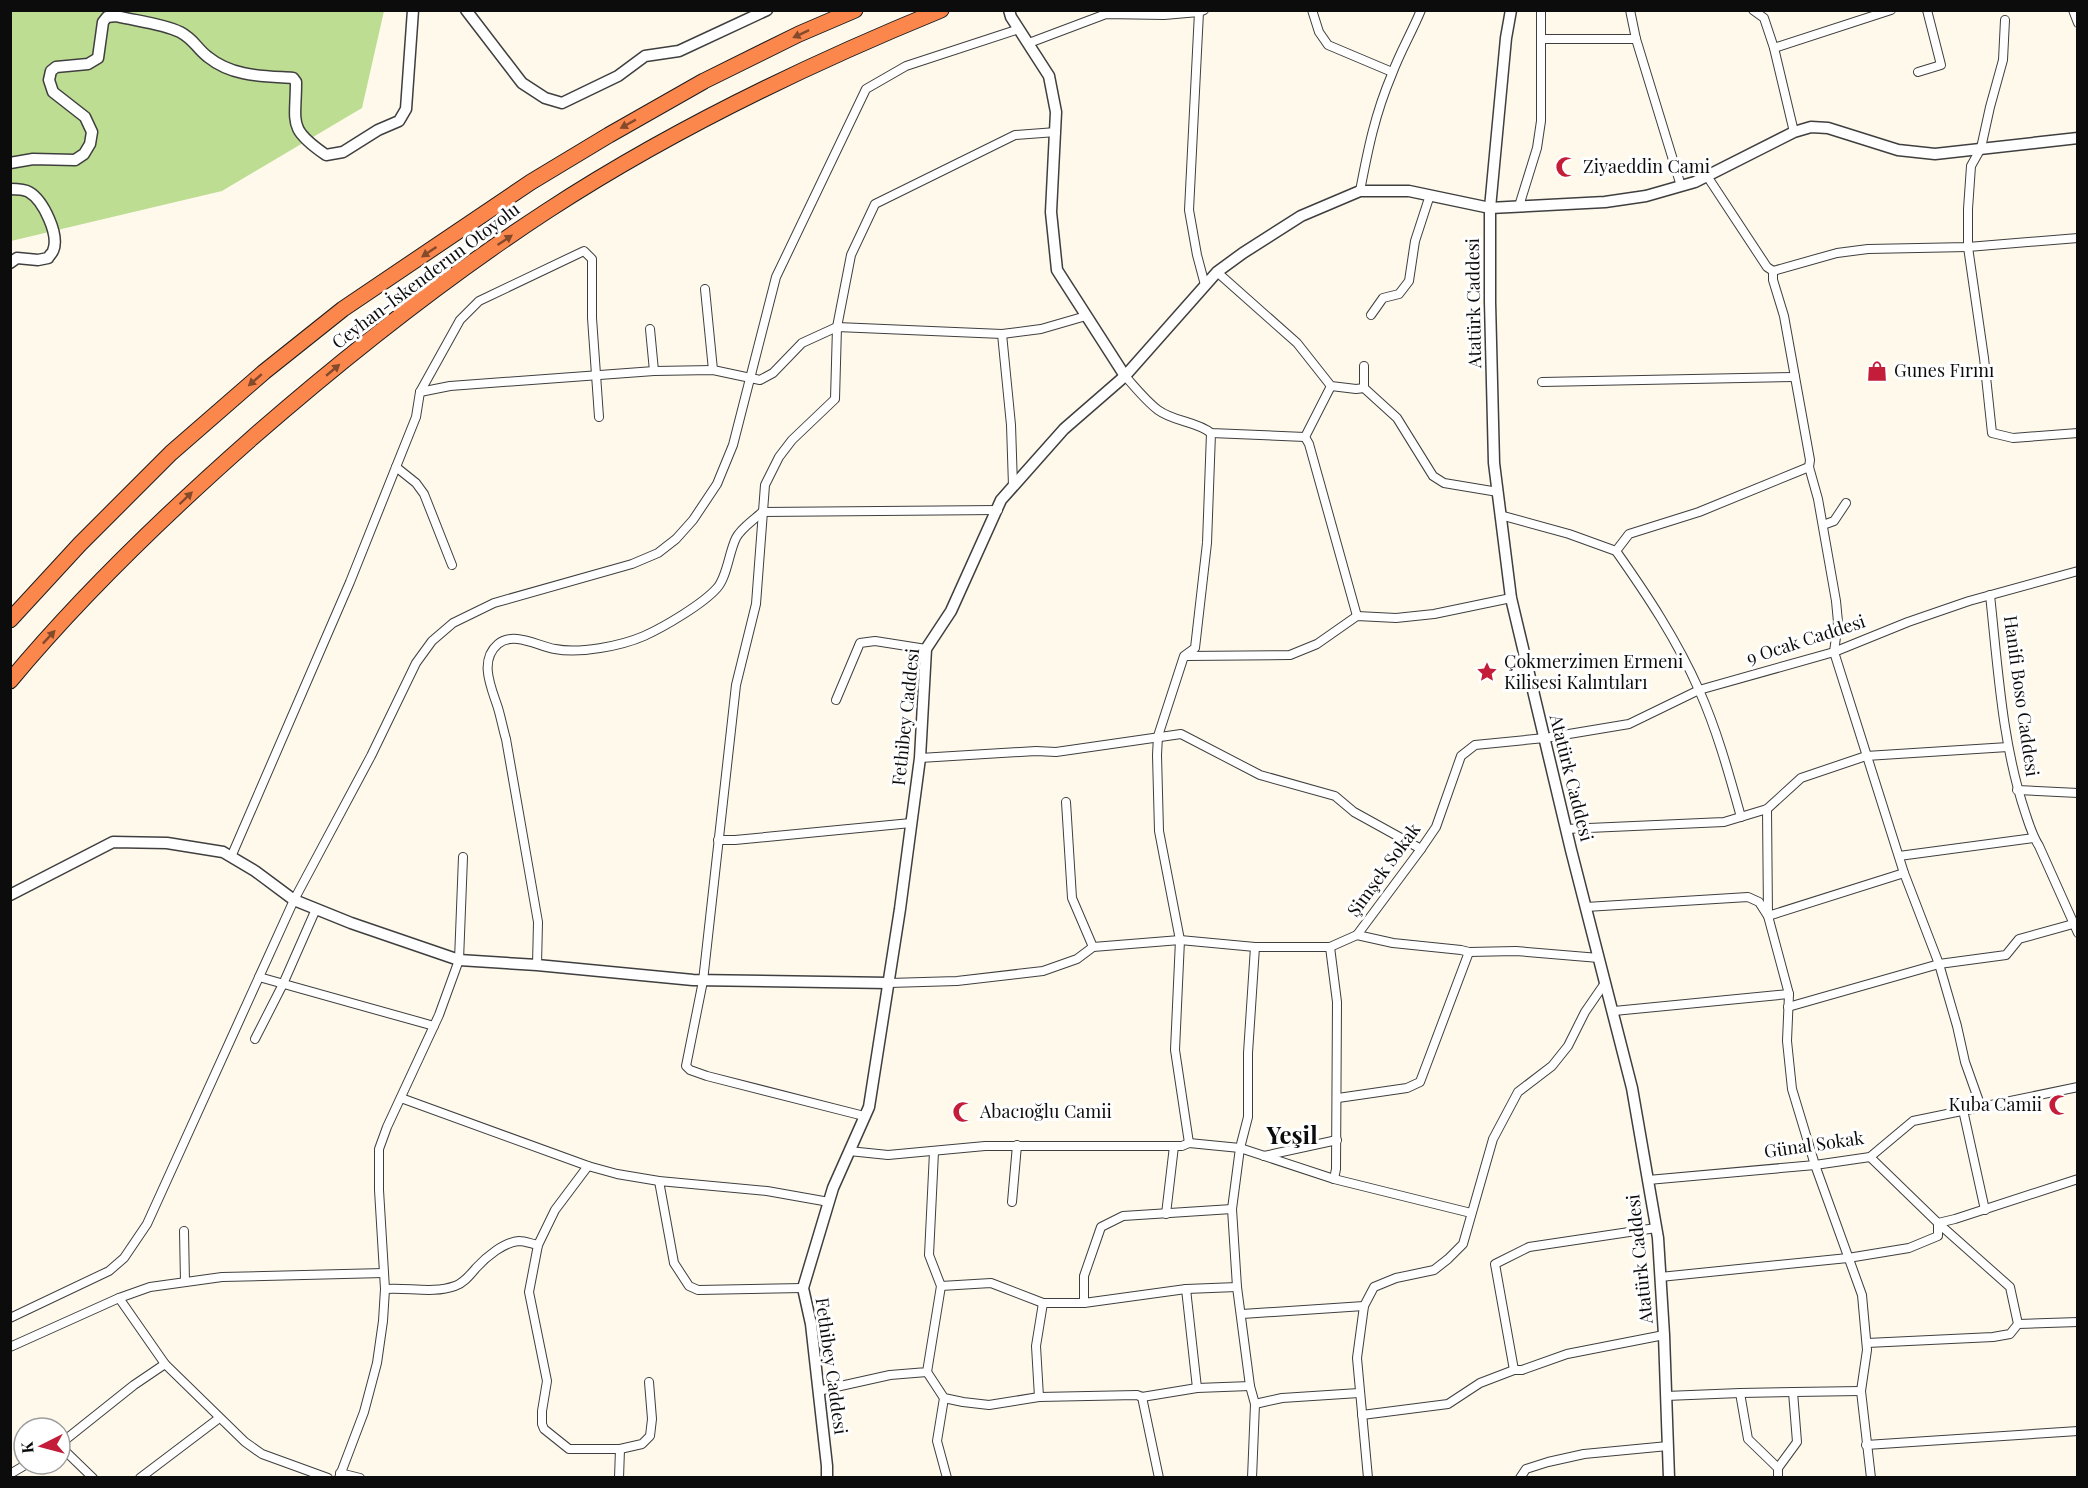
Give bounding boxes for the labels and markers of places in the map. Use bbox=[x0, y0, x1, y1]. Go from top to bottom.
place label: Ziyaeddin Cami bbox=[1583, 154, 1710, 178]
mosque icon: Ziyaeddin Cami bbox=[1554, 155, 1578, 179]
place label: Gunes Fırını bbox=[1894, 358, 1994, 382]
shop icon: Gunes Fırını bbox=[1865, 359, 1889, 383]
place label: Çokmerzimen Ermeni Kilisesi Kalıntıları bbox=[1504, 649, 1683, 694]
place icon: Çokmerzimen Ermeni Kilisesi Kalıntıları bbox=[1475, 660, 1499, 684]
place label: Kuba Camii bbox=[1949, 1092, 2042, 1116]
mosque icon: Kuba Camii bbox=[2047, 1093, 2071, 1117]
place label: Abacıoğlu Camii bbox=[979, 1099, 1112, 1123]
mosque icon: Abacıoğlu Camii bbox=[951, 1100, 975, 1124]

